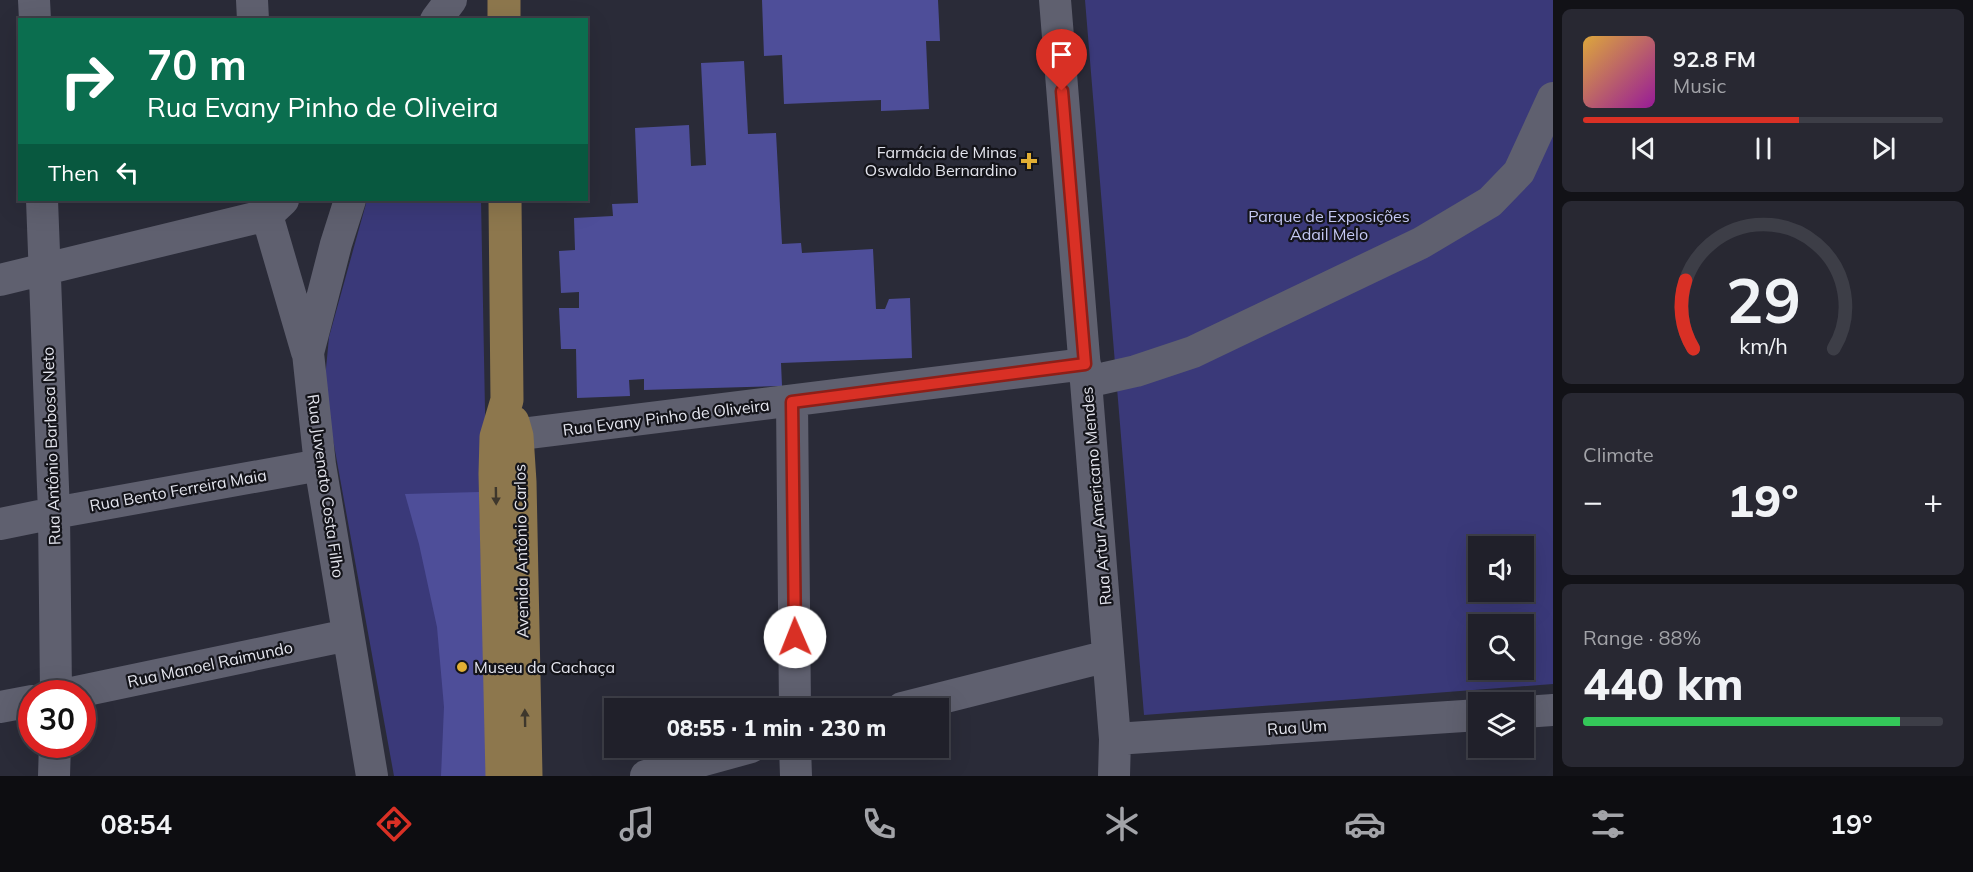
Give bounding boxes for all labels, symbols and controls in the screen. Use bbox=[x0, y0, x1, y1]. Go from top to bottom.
pin bbox=[1036, 29, 1087, 91]
text: 70 m bbox=[147, 38, 247, 91]
icon: arrive bbox=[1045, 38, 1078, 71]
icon: right bbox=[48, 42, 126, 120]
text: 92.8 FM bbox=[1673, 45, 1756, 73]
text: Music bbox=[1673, 73, 1726, 98]
text: Rua Evany Pinho de Oliveira bbox=[147, 90, 498, 124]
icon: previous bbox=[1627, 132, 1660, 165]
icon: pause bbox=[1747, 132, 1780, 165]
icon: next bbox=[1867, 132, 1900, 165]
place label: Farmácia de Minas Oswaldo Bernardino bbox=[865, 142, 1017, 180]
marker: Farmácia de Minas Oswaldo Bernardino bbox=[1022, 154, 1036, 168]
icon: left bbox=[111, 156, 144, 189]
text: Then bbox=[48, 159, 99, 187]
park label: Parque de Exposições Adail Melo bbox=[1248, 206, 1410, 244]
text: 29 bbox=[1726, 260, 1800, 339]
text: km/h bbox=[1739, 333, 1787, 360]
street label: Rua Antônio Barbosa Neto bbox=[38, 347, 64, 545]
street label: Rua Artur Americano Mendes bbox=[1076, 386, 1116, 606]
street label: Rua Juvenato Costa Filho bbox=[303, 393, 349, 579]
street label: Rua Evany Pinho de Oliveira bbox=[561, 394, 771, 440]
text: Climate bbox=[1583, 442, 1654, 467]
street label: Avenida Antônio Carlos bbox=[509, 464, 533, 638]
street label: Rua Bento Ferreira Maia bbox=[88, 465, 268, 515]
text: 19° bbox=[1727, 472, 1799, 528]
text: − bbox=[1583, 480, 1603, 521]
text: + bbox=[1923, 480, 1943, 521]
one-way arrow bbox=[491, 486, 501, 505]
map controls bbox=[1468, 536, 1534, 758]
button: sound bbox=[1468, 536, 1534, 602]
position arrow bbox=[763, 605, 827, 669]
button: search bbox=[1468, 614, 1534, 680]
text: Range · 88% bbox=[1583, 625, 1701, 650]
street label: Rua Manoel Raimundo bbox=[126, 637, 294, 691]
text: 440 km bbox=[1583, 655, 1744, 711]
place label: Museu da Cachaça bbox=[474, 657, 615, 677]
marker: Museu da Cachaça bbox=[455, 660, 469, 674]
speed limit sign: 30 bbox=[18, 680, 96, 758]
button: layers bbox=[1468, 692, 1534, 758]
one-way arrow bbox=[520, 708, 529, 727]
text: 08:55 · 1 min · 230 m bbox=[667, 714, 886, 742]
street label: Rua Um bbox=[1266, 715, 1328, 739]
icon: directions bbox=[373, 803, 415, 845]
icon: music bbox=[616, 803, 658, 845]
icon: phone bbox=[858, 803, 900, 845]
icon: climate bbox=[1101, 803, 1143, 845]
icon: car bbox=[1344, 803, 1386, 845]
icon: filters bbox=[1587, 803, 1629, 845]
text: 08:54 bbox=[100, 807, 172, 841]
text: 19° bbox=[1830, 807, 1872, 841]

